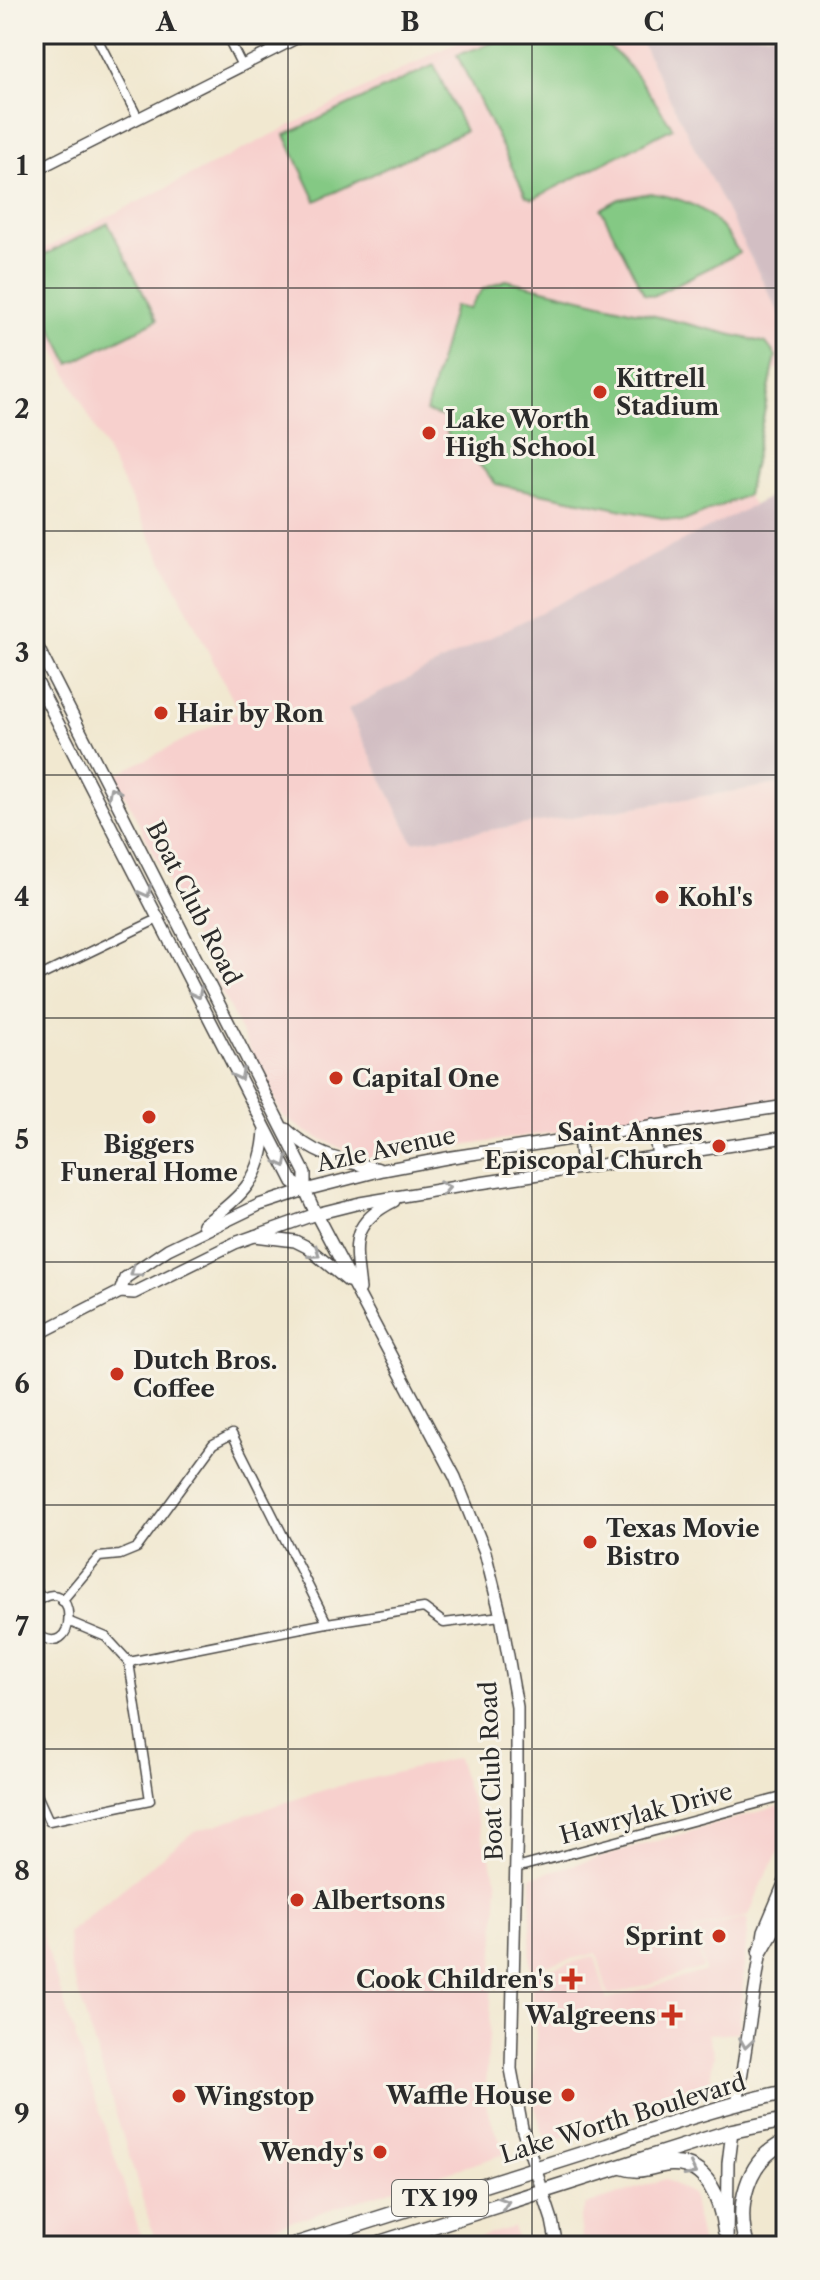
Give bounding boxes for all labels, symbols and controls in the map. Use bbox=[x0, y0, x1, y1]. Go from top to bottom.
text: A bbox=[155, 6, 177, 38]
text: B bbox=[400, 6, 420, 38]
text: C bbox=[644, 6, 664, 38]
text: 1 bbox=[16, 150, 28, 182]
place label: Kittrell Stadium bbox=[616, 364, 719, 421]
marker: Kittrell Stadium bbox=[591, 383, 609, 401]
text: 2 bbox=[14, 393, 30, 425]
place label: Lake Worth High School bbox=[445, 405, 596, 462]
marker: Lake Worth High School bbox=[420, 424, 438, 442]
text: 3 bbox=[15, 637, 29, 669]
place label: Hair by Ron bbox=[177, 699, 324, 728]
marker: Hair by Ron bbox=[152, 704, 170, 722]
one-way arrow bbox=[107, 786, 123, 801]
street label: Boat Club Road bbox=[140, 816, 248, 990]
text: 4 bbox=[14, 881, 30, 913]
place label: Kohl's bbox=[678, 883, 753, 912]
one-way arrow bbox=[137, 884, 152, 898]
marker: Kohl's bbox=[653, 888, 671, 906]
one-way arrow bbox=[187, 984, 202, 999]
place label: Capital One bbox=[352, 1064, 499, 1093]
one-way arrow bbox=[229, 1066, 244, 1081]
marker: Capital One bbox=[327, 1069, 345, 1087]
marker: Biggers Funeral Home bbox=[140, 1108, 158, 1126]
place label: Saint Annes Episcopal Church bbox=[484, 1118, 704, 1175]
street label: Azle Avenue bbox=[313, 1120, 458, 1178]
text: 5 bbox=[15, 1124, 29, 1156]
place label: Biggers Funeral Home bbox=[60, 1130, 238, 1187]
marker: Saint Annes Episcopal Church bbox=[710, 1137, 728, 1155]
one-way arrow bbox=[273, 1153, 288, 1168]
one-way arrow bbox=[439, 1181, 452, 1198]
one-way arrow bbox=[307, 1243, 321, 1258]
one-way arrow bbox=[129, 1262, 144, 1276]
place label: Dutch Bros. Coffee bbox=[133, 1346, 277, 1403]
marker: Dutch Bros. Coffee bbox=[108, 1365, 126, 1383]
text: 6 bbox=[14, 1368, 30, 1400]
place label: Texas Movie Bistro bbox=[606, 1514, 760, 1571]
marker: Texas Movie Bistro bbox=[581, 1533, 599, 1551]
text: 7 bbox=[15, 1611, 29, 1643]
street label: Boat Club Road bbox=[473, 1680, 509, 1861]
street label: Hawrylak Drive bbox=[557, 1776, 735, 1850]
text: 8 bbox=[14, 1855, 30, 1887]
place label: Albertsons bbox=[312, 1886, 445, 1915]
marker: Albertsons bbox=[288, 1891, 306, 1909]
place label: Sprint bbox=[625, 1922, 703, 1951]
marker: Sprint bbox=[710, 1927, 728, 1945]
place label: Cook Children's bbox=[356, 1965, 554, 1994]
marker: Cook Children's bbox=[561, 1968, 583, 1990]
place label: Walgreens bbox=[524, 2001, 656, 2030]
marker: Walgreens bbox=[663, 2006, 681, 2024]
one-way arrow bbox=[739, 2036, 756, 2050]
street label: Lake Worth Boulevard bbox=[497, 2067, 750, 2169]
place label: Waffle House bbox=[385, 2081, 552, 2110]
place label: Wingstop bbox=[194, 2082, 314, 2111]
marker: Waffle House bbox=[559, 2086, 577, 2104]
marker: Wingstop bbox=[170, 2087, 188, 2105]
text: 9 bbox=[14, 2098, 30, 2130]
place label: Wendy's bbox=[259, 2138, 364, 2167]
marker: Wendy's bbox=[371, 2143, 389, 2161]
one-way arrow bbox=[683, 2161, 697, 2176]
road number: TX 199 bbox=[392, 2180, 488, 2216]
one-way arrow bbox=[496, 2197, 510, 2213]

